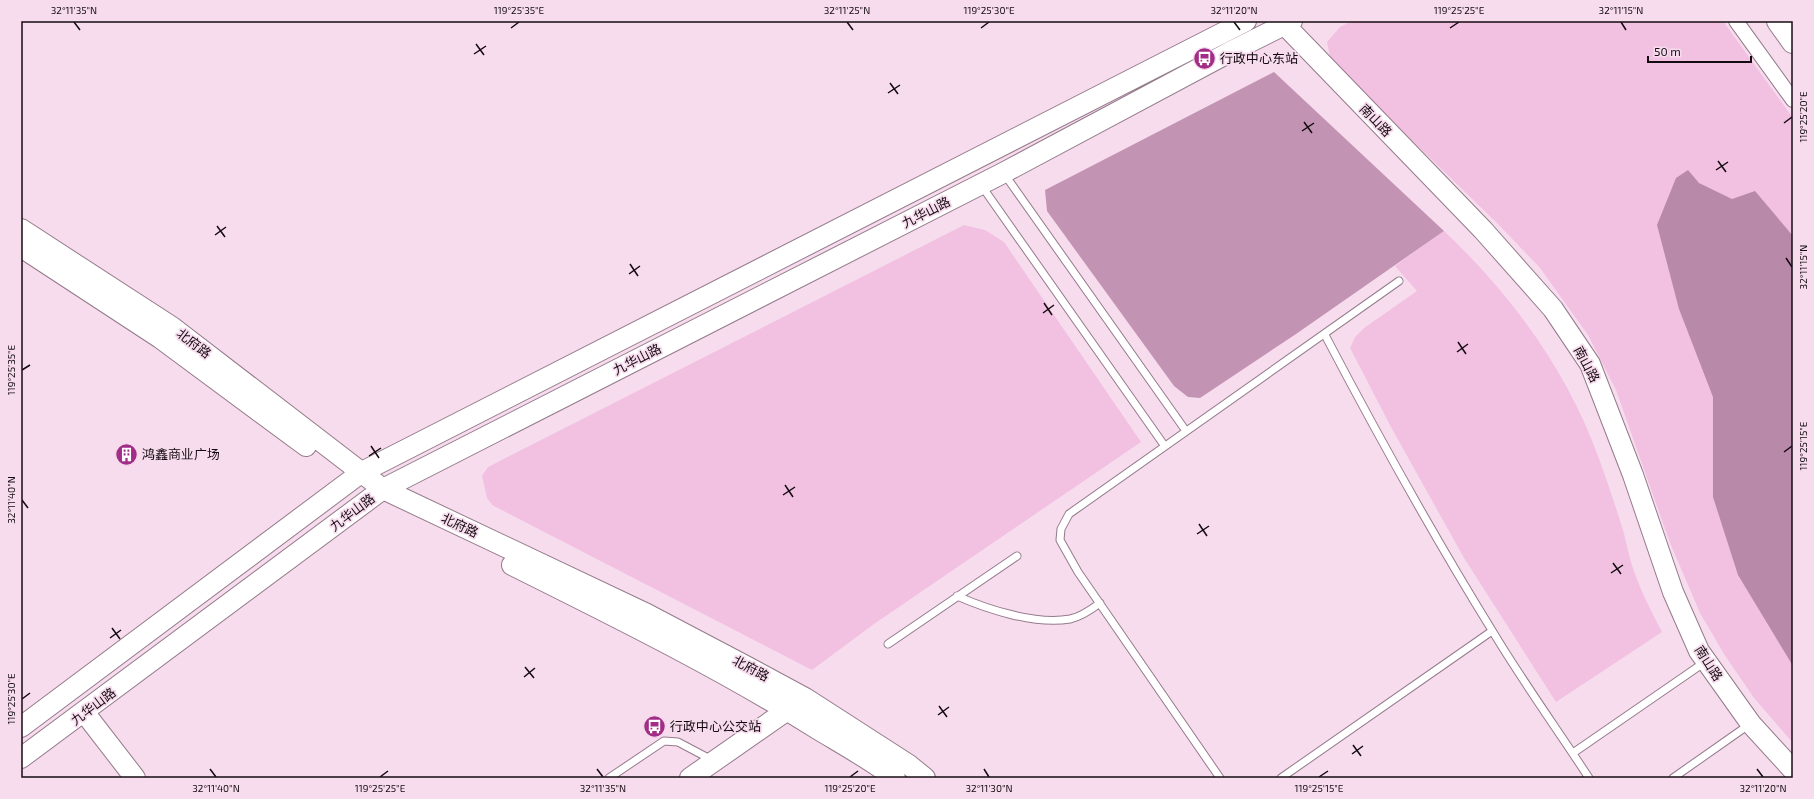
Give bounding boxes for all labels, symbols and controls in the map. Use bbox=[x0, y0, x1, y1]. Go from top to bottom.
text: 32°11'35"N bbox=[51, 4, 97, 16]
text: 119°25'35"E bbox=[494, 4, 545, 16]
text: 32°11'25"N bbox=[824, 4, 870, 16]
text: 119°25'30"E bbox=[963, 4, 1015, 16]
text: 32°11'20"N bbox=[1210, 4, 1258, 16]
text: 119°25'25"E bbox=[1434, 4, 1485, 16]
text: 32°11'15"N bbox=[1599, 4, 1643, 16]
scale bar bbox=[1648, 38, 1751, 64]
text: 50 m bbox=[1654, 44, 1681, 58]
bus stop icon: 行政中心东站 bbox=[1191, 45, 1217, 71]
place label: 行政中心东站 bbox=[1220, 50, 1298, 66]
text: 119°25'20"E bbox=[1797, 91, 1809, 143]
street label: 南山路 bbox=[1357, 100, 1395, 140]
street label: 九华山路 bbox=[899, 193, 953, 231]
text: 32°11'15"N bbox=[1797, 245, 1809, 289]
street label: 北府路 bbox=[174, 325, 214, 361]
street label: 九华山路 bbox=[610, 340, 664, 378]
street label: 南山路 bbox=[1571, 343, 1603, 385]
text: 119°25'35"E bbox=[5, 344, 17, 395]
text: 119°25'15"E bbox=[1797, 421, 1809, 470]
building icon: 鸿鑫商业广场 bbox=[114, 441, 140, 467]
place label: 鸿鑫商业广场 bbox=[142, 446, 220, 462]
text: 32°11'40"N bbox=[5, 476, 17, 524]
street label: 九华山路 bbox=[326, 490, 378, 534]
street label: 北府路 bbox=[439, 510, 481, 540]
street label: 南山路 bbox=[1692, 642, 1726, 684]
street label: 北府路 bbox=[730, 652, 772, 684]
text: 119°25'30"E bbox=[5, 673, 17, 725]
street label: 九华山路 bbox=[67, 684, 119, 728]
bus stop icon: 行政中心公交站 bbox=[641, 713, 667, 739]
place label: 行政中心公交站 bbox=[670, 718, 761, 734]
text: 32°11'40"N bbox=[192, 782, 240, 794]
text: 119°25'25"E bbox=[355, 782, 406, 794]
text: 32°11'35"N bbox=[580, 782, 626, 794]
text: 119°25'20"E bbox=[824, 782, 876, 794]
text: 32°11'30"N bbox=[965, 782, 1013, 794]
text: 119°25'15"E bbox=[1295, 782, 1344, 794]
text: 32°11'20"N bbox=[1739, 782, 1787, 794]

